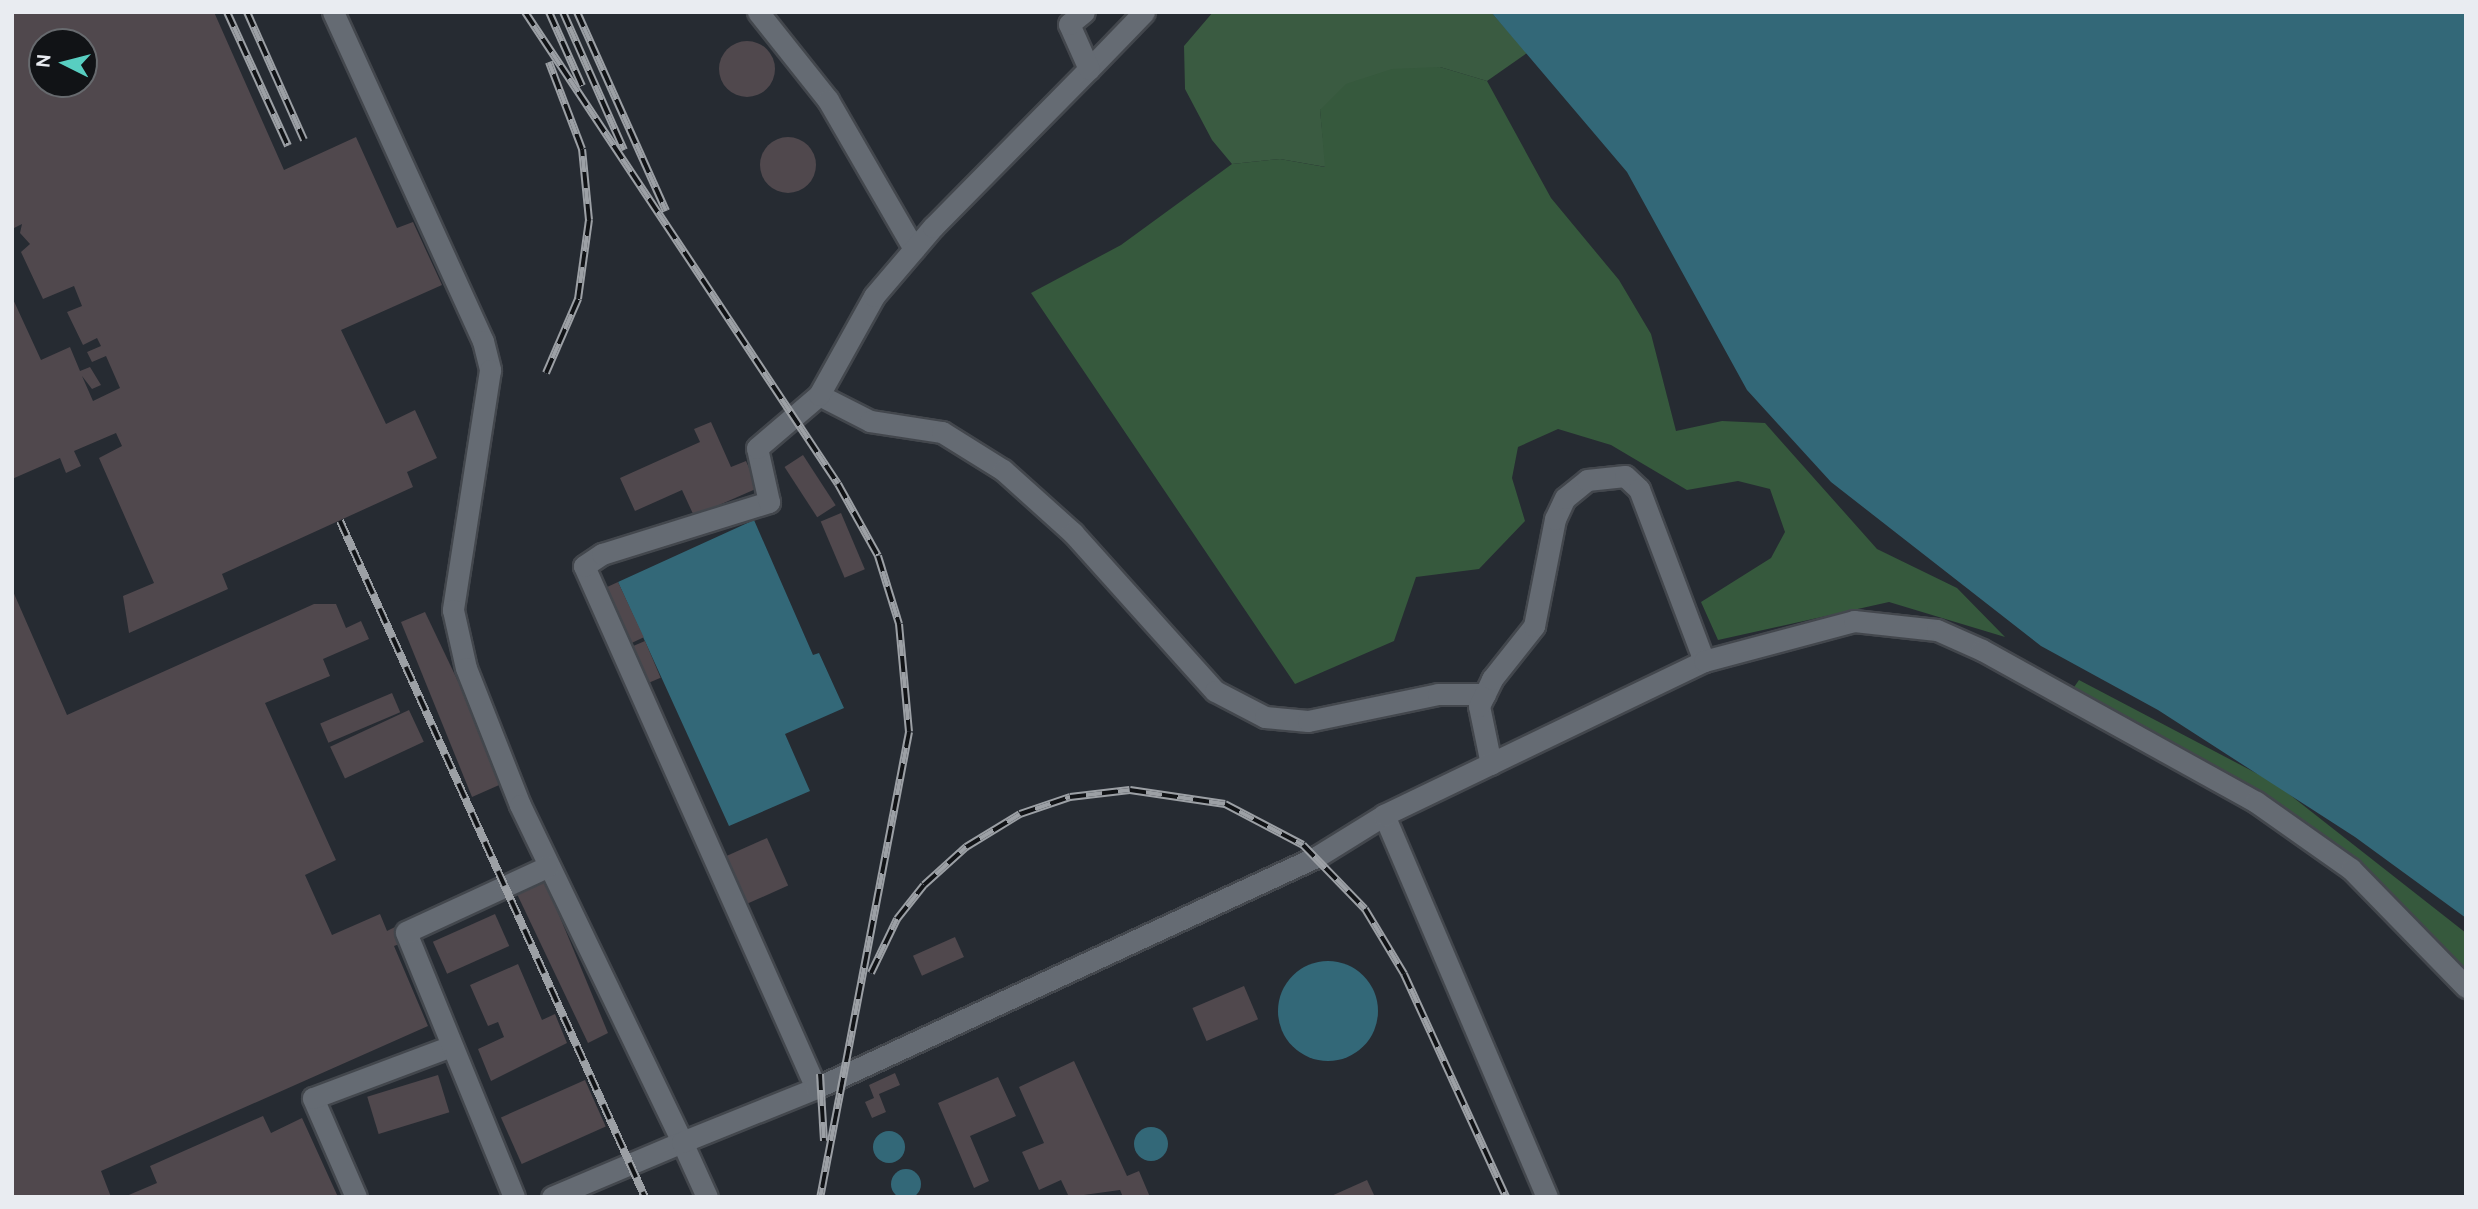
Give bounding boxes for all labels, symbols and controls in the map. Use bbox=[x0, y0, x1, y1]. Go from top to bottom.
north arrow bbox=[28, 28, 98, 98]
text: N bbox=[31, 53, 56, 69]

